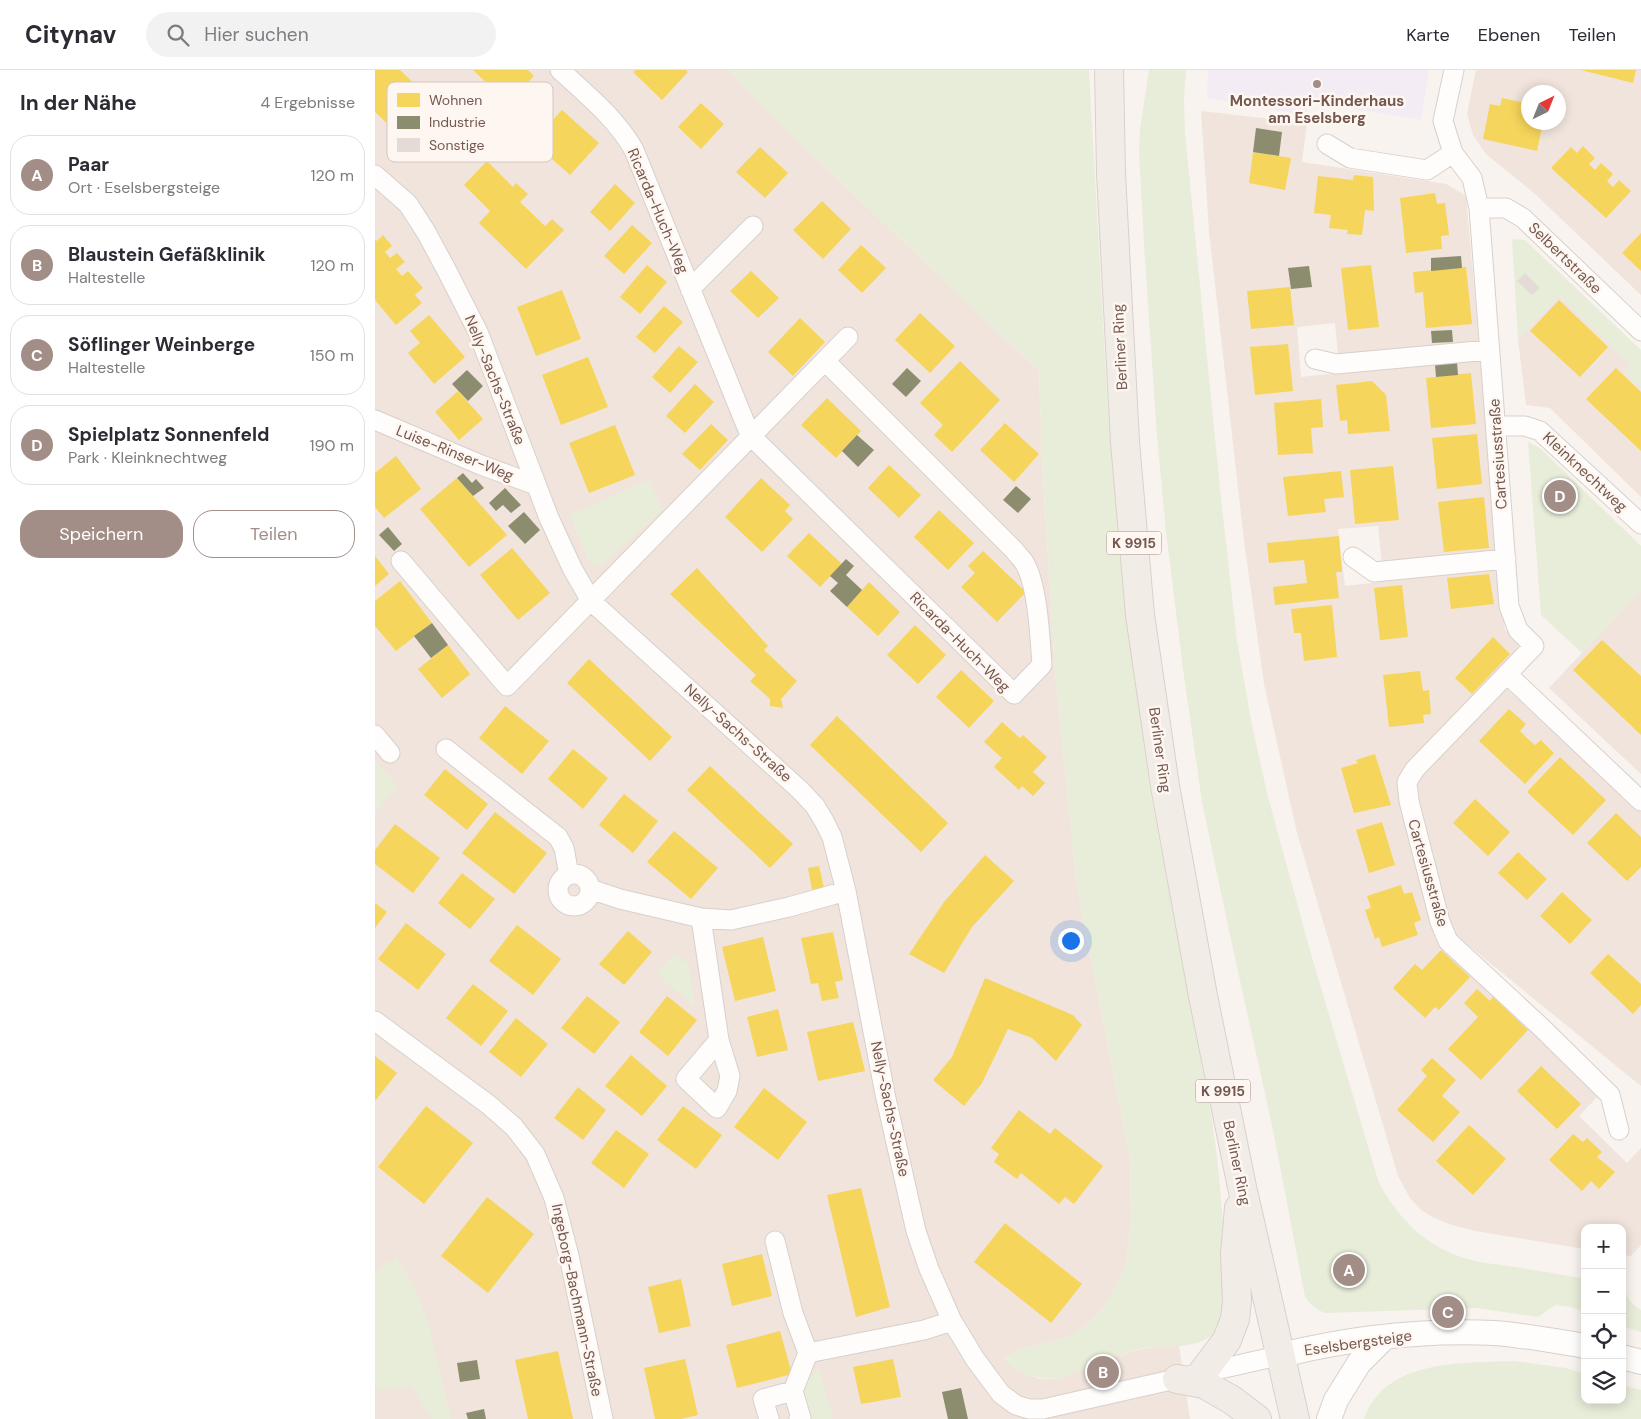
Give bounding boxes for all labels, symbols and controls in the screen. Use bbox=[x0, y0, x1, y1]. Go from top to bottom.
search box bbox=[146, 12, 496, 57]
text: Citynav bbox=[25, 19, 116, 50]
icon: search bbox=[164, 21, 192, 49]
text: Hier suchen bbox=[204, 22, 309, 47]
text: Karte bbox=[1406, 23, 1450, 47]
text: Ebenen bbox=[1478, 23, 1540, 47]
text: Teilen bbox=[1568, 23, 1616, 47]
marker: Montessori-Kinderhaus am Eselsberg bbox=[1311, 78, 1323, 90]
legend bbox=[387, 82, 553, 162]
north arrow bbox=[1521, 85, 1566, 130]
text: In der Nähe bbox=[20, 89, 137, 117]
text: Wohnen bbox=[429, 91, 482, 109]
place label: Montessori-Kinderhaus am Eselsberg bbox=[1230, 91, 1404, 128]
text: 4 Ergebnisse bbox=[260, 92, 355, 113]
text: Industrie bbox=[429, 113, 486, 131]
text: Sonstige bbox=[429, 136, 485, 154]
street label: Ricarda-Huch-Weg bbox=[623, 145, 693, 277]
text: Paar bbox=[68, 152, 109, 177]
text: A bbox=[31, 165, 43, 186]
text: 120 m bbox=[310, 165, 354, 186]
text: Ort · Eselsbergsteige bbox=[68, 177, 220, 198]
street label: Selbertstraße bbox=[1524, 218, 1606, 298]
text: Blaustein Gefäßklinik bbox=[68, 242, 265, 267]
text: B bbox=[32, 255, 42, 276]
text: 120 m bbox=[310, 255, 354, 276]
text: Haltestelle bbox=[68, 267, 145, 288]
street label: Berliner Ring bbox=[1108, 303, 1132, 391]
street label: Nelly-Sachs-Straße bbox=[460, 312, 530, 448]
text: Söflinger Weinberge bbox=[68, 332, 255, 357]
text: C bbox=[31, 345, 43, 366]
text: 150 m bbox=[310, 345, 354, 366]
text: Haltestelle bbox=[68, 357, 145, 378]
street label: Cartesiusstraße bbox=[1484, 398, 1512, 510]
street label: Luise-Rinser-Weg bbox=[393, 420, 517, 486]
text: Spielplatz Sonnenfeld bbox=[68, 422, 269, 447]
street label: Kleinknechtweg bbox=[1538, 428, 1632, 516]
text: D bbox=[31, 435, 43, 456]
text: 190 m bbox=[310, 435, 354, 456]
text: Park · Kleinknechtweg bbox=[68, 447, 227, 468]
pin: D bbox=[1544, 477, 1576, 515]
button: Speichern bbox=[20, 510, 183, 558]
button: Teilen bbox=[193, 510, 355, 558]
road number: K 9915 bbox=[1107, 532, 1161, 554]
street label: Ricarda-Huch-Weg bbox=[905, 587, 1015, 697]
street label: Nelly-Sachs-Straße bbox=[680, 679, 796, 787]
street label: Berliner Ring bbox=[1144, 706, 1176, 794]
street label: Cartesiusstraße bbox=[1403, 817, 1453, 929]
your location bbox=[1058, 928, 1084, 954]
street label: Nelly-Sachs-Straße bbox=[866, 1039, 914, 1179]
road number: K 9915 bbox=[1195, 1079, 1251, 1102]
street label: Berliner Ring bbox=[1218, 1119, 1256, 1207]
street label: Ingeborg-Bachmann-Straße bbox=[547, 1202, 607, 1398]
map controls bbox=[1581, 1224, 1626, 1404]
button: + bbox=[1581, 1224, 1626, 1269]
pin: A bbox=[1333, 1251, 1365, 1289]
button: − bbox=[1581, 1269, 1626, 1314]
pin: C bbox=[1432, 1293, 1464, 1331]
button: locate bbox=[1581, 1314, 1626, 1359]
street label: Eselsbergsteige bbox=[1303, 1326, 1413, 1360]
pin: B bbox=[1087, 1353, 1119, 1391]
button: layers bbox=[1581, 1359, 1626, 1404]

